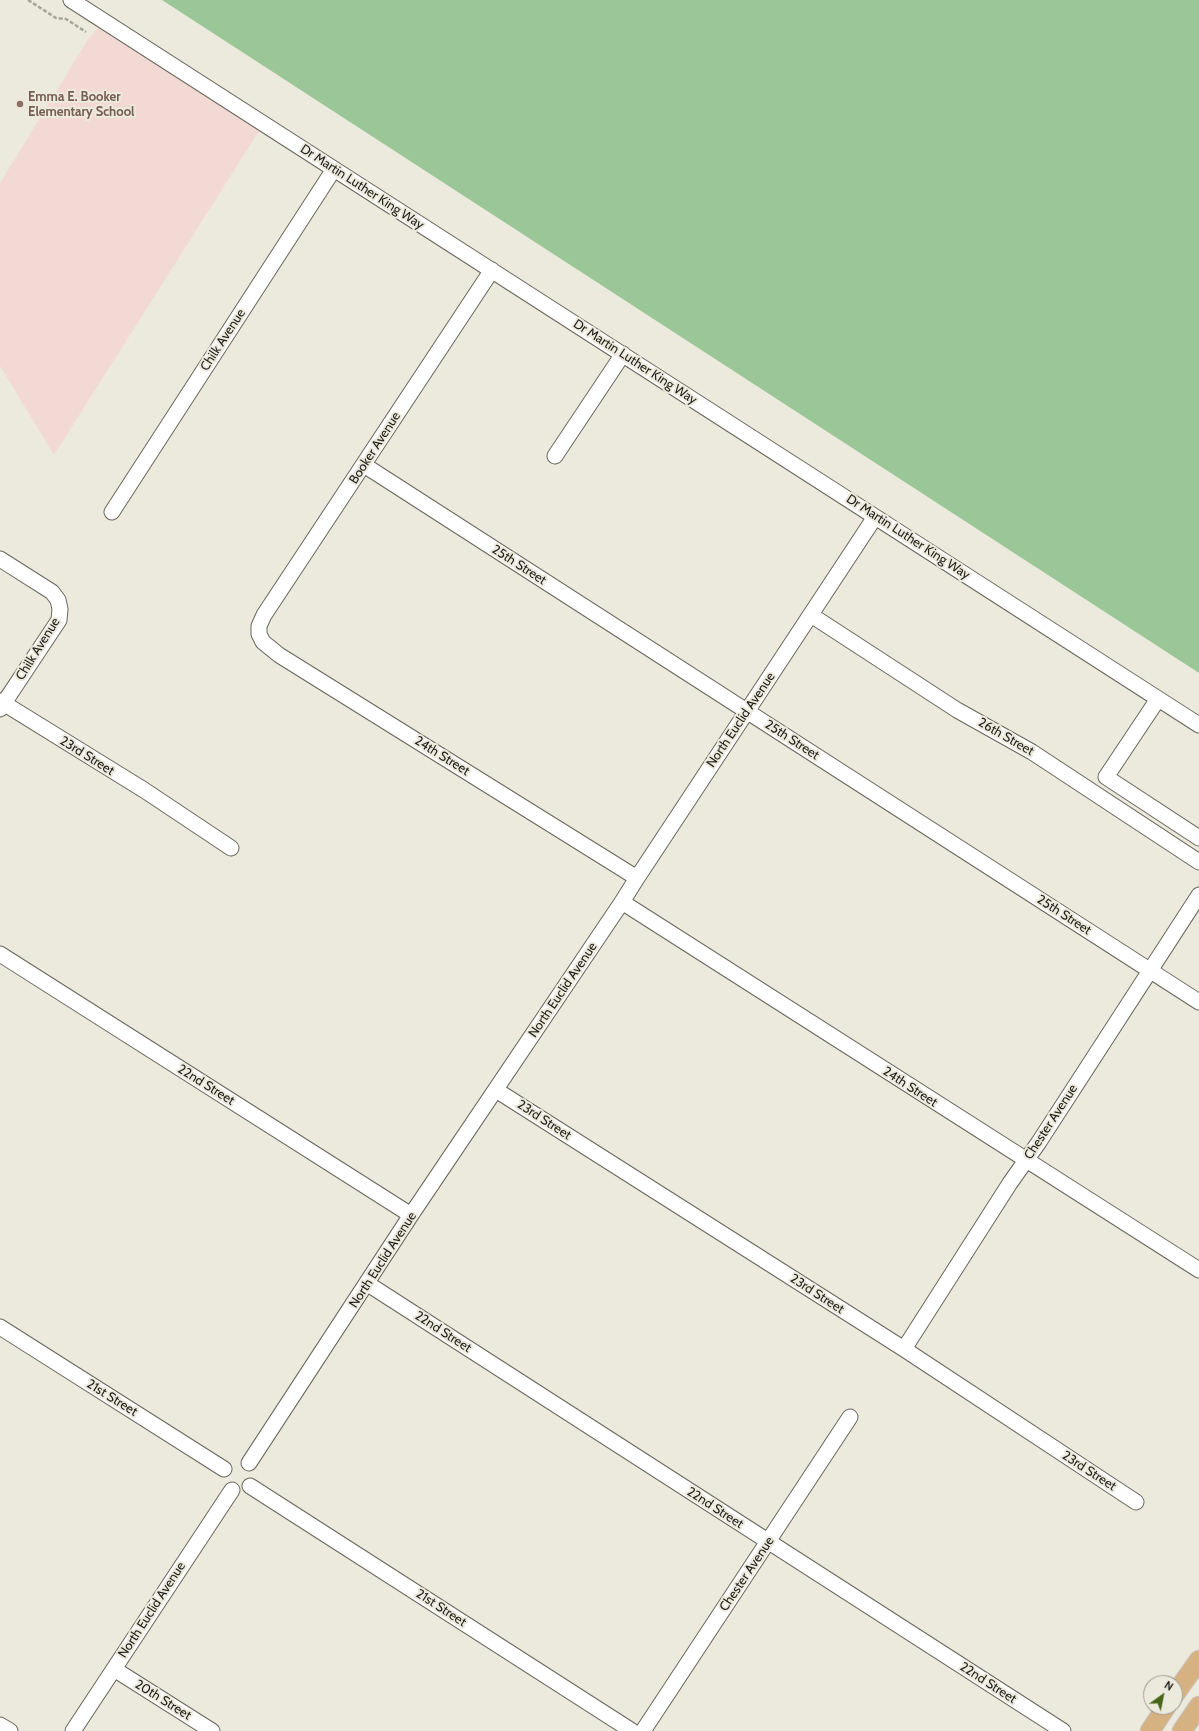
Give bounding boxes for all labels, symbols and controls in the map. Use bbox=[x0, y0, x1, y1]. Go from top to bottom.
place label: Emma E. Booker Elementary School bbox=[28, 89, 135, 120]
marker: Emma E. Booker Elementary School bbox=[15, 99, 25, 109]
street label: Dr Martin Luther King Way bbox=[297, 141, 427, 233]
street label: Chilk Avenue bbox=[197, 306, 249, 374]
street label: Dr Martin Luther King Way bbox=[570, 316, 700, 408]
street label: Booker Avenue bbox=[346, 409, 404, 487]
street label: Dr Martin Luther King Way bbox=[843, 491, 973, 583]
street label: 25th Street bbox=[489, 542, 549, 588]
street label: Chilk Avenue bbox=[13, 615, 63, 683]
street label: North Euclid Avenue bbox=[703, 669, 779, 771]
street label: 26th Street bbox=[975, 715, 1037, 759]
street label: 25th Street bbox=[762, 717, 822, 763]
street label: 23rd Street bbox=[57, 733, 117, 779]
street label: 24th Street bbox=[412, 733, 472, 779]
street label: 25th Street bbox=[1034, 892, 1094, 938]
street label: North Euclid Avenue bbox=[525, 939, 601, 1041]
street label: 22nd Street bbox=[175, 1061, 237, 1109]
street label: 24th Street bbox=[880, 1064, 940, 1110]
street label: Chester Avenue bbox=[1021, 1082, 1081, 1162]
street label: 23rd Street bbox=[514, 1097, 574, 1143]
street label: North Euclid Avenue bbox=[346, 1209, 420, 1311]
street label: 23rd Street bbox=[787, 1271, 847, 1317]
street label: 22nd Street bbox=[412, 1308, 474, 1356]
street label: 21st Street bbox=[84, 1376, 140, 1420]
street label: 23rd Street bbox=[1059, 1448, 1119, 1494]
street label: 22nd Street bbox=[684, 1484, 746, 1532]
street label: Chester Avenue bbox=[716, 1534, 778, 1614]
street label: North Euclid Avenue bbox=[115, 1559, 189, 1661]
street label: 21st Street bbox=[413, 1586, 469, 1630]
street label: 22nd Street bbox=[957, 1659, 1019, 1707]
north arrow bbox=[1143, 1675, 1183, 1715]
street label: 20th Street bbox=[132, 1677, 194, 1723]
text: N bbox=[1162, 1678, 1176, 1694]

